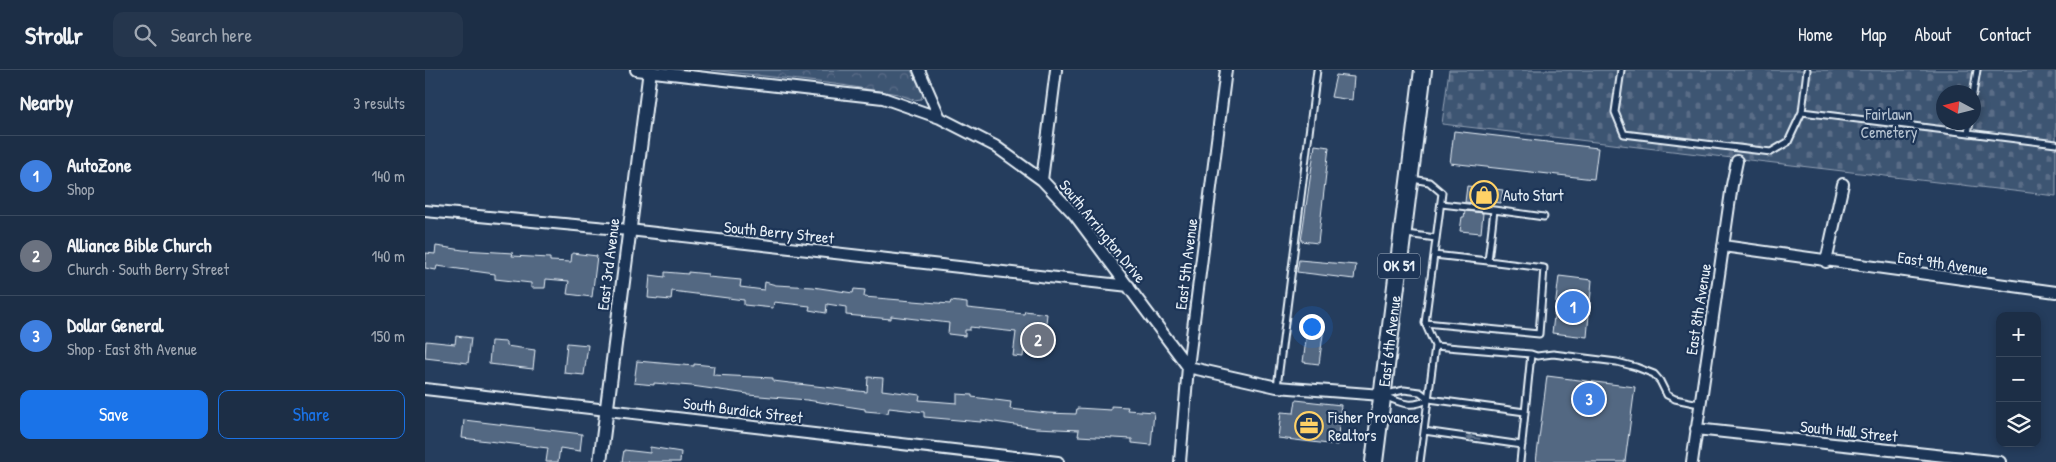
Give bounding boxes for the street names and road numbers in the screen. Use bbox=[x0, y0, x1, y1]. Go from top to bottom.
street label: South Arrington Drive bbox=[1054, 175, 1152, 288]
street label: South Berry Street bbox=[723, 215, 836, 249]
street label: East 3rd Avenue bbox=[591, 216, 625, 311]
street label: East 5th Avenue bbox=[1169, 216, 1203, 311]
street label: East 9th Avenue bbox=[1896, 246, 1990, 280]
road number: OK 51 bbox=[1378, 254, 1420, 278]
street label: East 8th Avenue bbox=[1680, 261, 1716, 356]
street label: East 6th Avenue bbox=[1373, 293, 1406, 388]
street label: South Burdick Street bbox=[682, 392, 805, 428]
street label: South Hall Street bbox=[1799, 415, 1899, 447]

